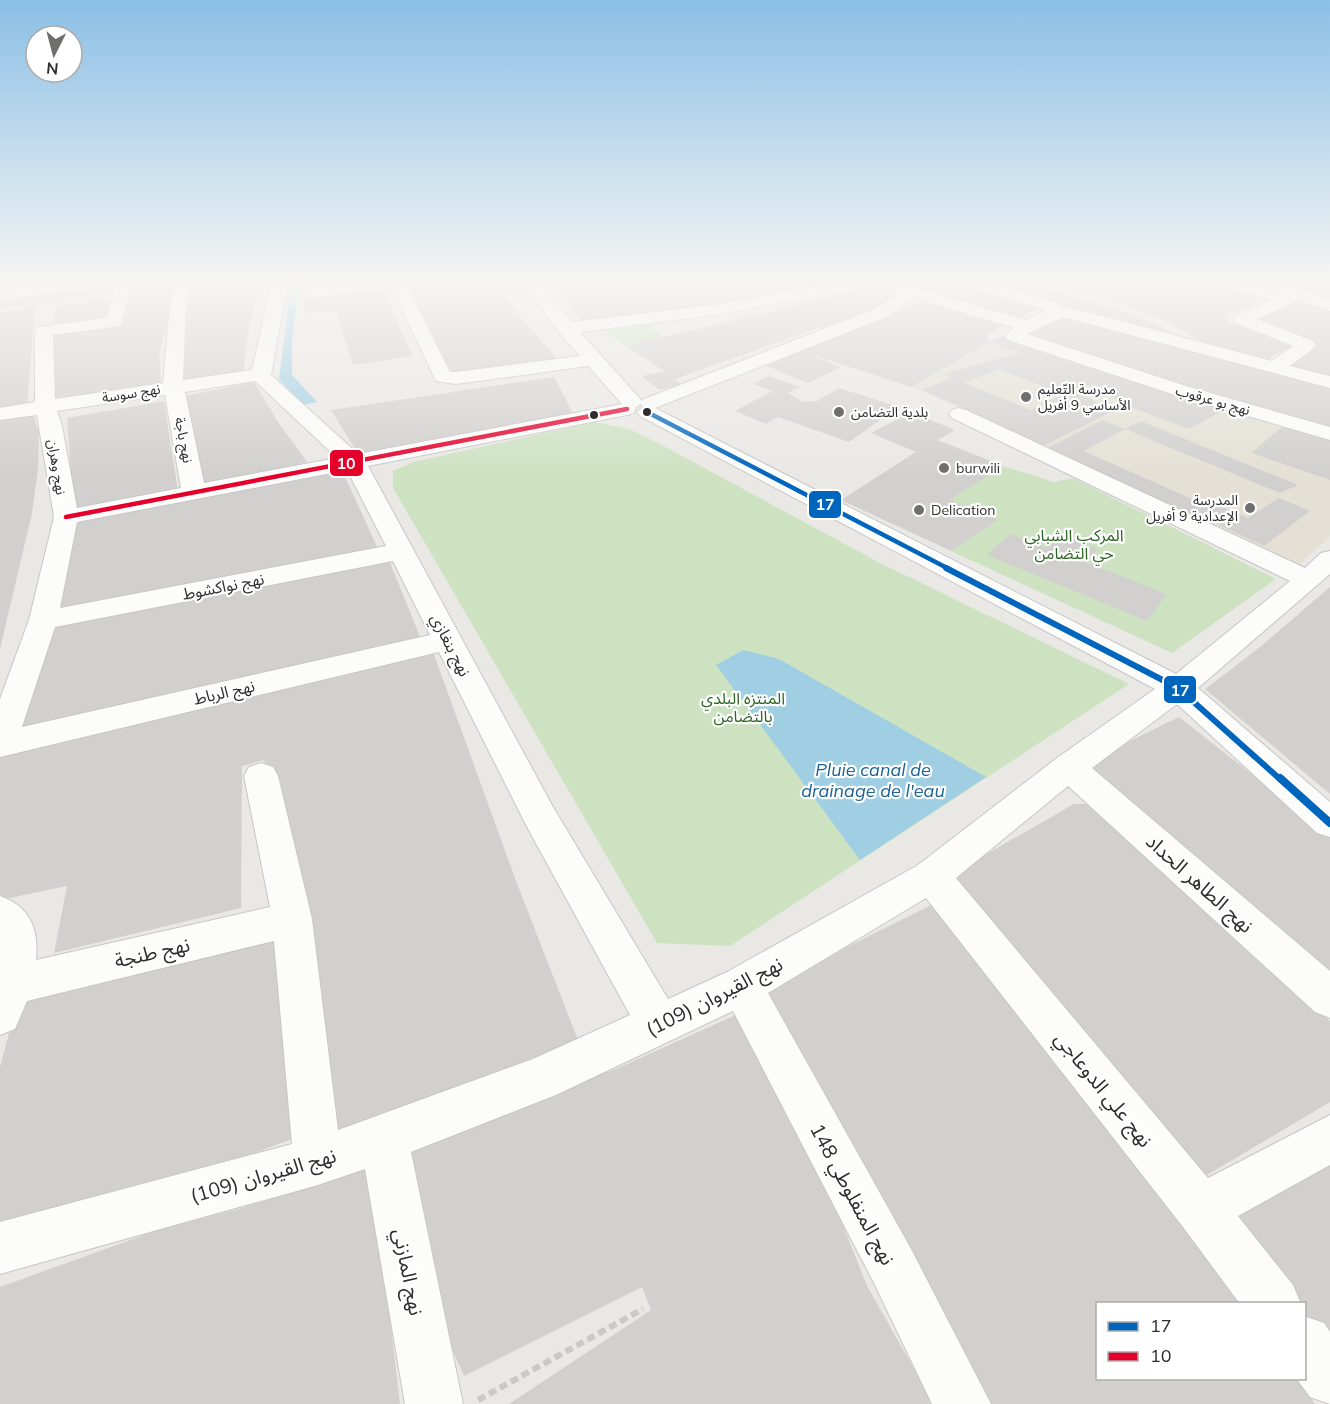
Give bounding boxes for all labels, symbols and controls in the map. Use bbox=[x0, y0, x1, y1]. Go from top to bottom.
north arrow bbox=[24, 24, 84, 84]
text: N bbox=[45, 58, 59, 79]
street label: نهج سوسة bbox=[100, 379, 162, 408]
place label: مدرسة التّعليم الأساسي 9 أفريل bbox=[1038, 380, 1131, 416]
street label: نهج بو عرقوب bbox=[1173, 381, 1252, 421]
marker: مدرسة التّعليم الأساسي 9 أفريل bbox=[1019, 390, 1033, 404]
place label: بلدية التضامن bbox=[851, 403, 928, 421]
marker: بلدية التضامن bbox=[832, 405, 846, 419]
unlabelled marker bbox=[641, 406, 653, 418]
unlabelled marker bbox=[588, 409, 600, 421]
street label: نهج باجة bbox=[169, 415, 197, 465]
street label: نهج وهران bbox=[42, 438, 70, 497]
line badge: 10 bbox=[329, 449, 364, 477]
text: 10 bbox=[336, 453, 356, 473]
place label: burwili bbox=[956, 459, 1000, 477]
marker: burwili bbox=[937, 461, 951, 475]
line badge: 17 bbox=[808, 490, 842, 519]
place label: المدرسة الإعدادية 9 أفريل bbox=[1146, 491, 1238, 526]
text: 17 bbox=[815, 494, 835, 514]
place label: Delication bbox=[931, 501, 995, 519]
marker: المدرسة الإعدادية 9 أفريل bbox=[1243, 501, 1257, 515]
marker: Delication bbox=[912, 503, 926, 517]
park label: المركب الشبابي حي التضامن bbox=[1025, 525, 1123, 566]
street label: نهج نواكشوط bbox=[180, 568, 266, 607]
street label: نهج بنغازي bbox=[424, 610, 475, 681]
street label: نهج الرباط bbox=[191, 675, 257, 712]
line badge: 17 bbox=[1163, 675, 1197, 704]
text: 17 bbox=[1170, 680, 1190, 700]
park label: المنتزه البلدي بالتضامن bbox=[701, 688, 785, 726]
water label: Pluie canal de drainage de l'eau bbox=[801, 758, 945, 802]
street label: نهج الطاهر الحداد bbox=[1139, 828, 1259, 940]
street label: نهج طنجة bbox=[112, 931, 193, 976]
street label: نهج القيروان (109) bbox=[641, 951, 788, 1044]
street label: نهج علي الدوعاجي bbox=[1047, 1026, 1158, 1154]
street label: نهج المنفلوطي 148 bbox=[802, 1119, 901, 1271]
street label: نهج القيروان (109) bbox=[187, 1142, 340, 1211]
street label: نهج المازني bbox=[385, 1226, 430, 1318]
legend bbox=[1096, 1302, 1306, 1380]
text: 17 bbox=[1150, 1314, 1172, 1337]
text: 10 bbox=[1150, 1344, 1172, 1367]

